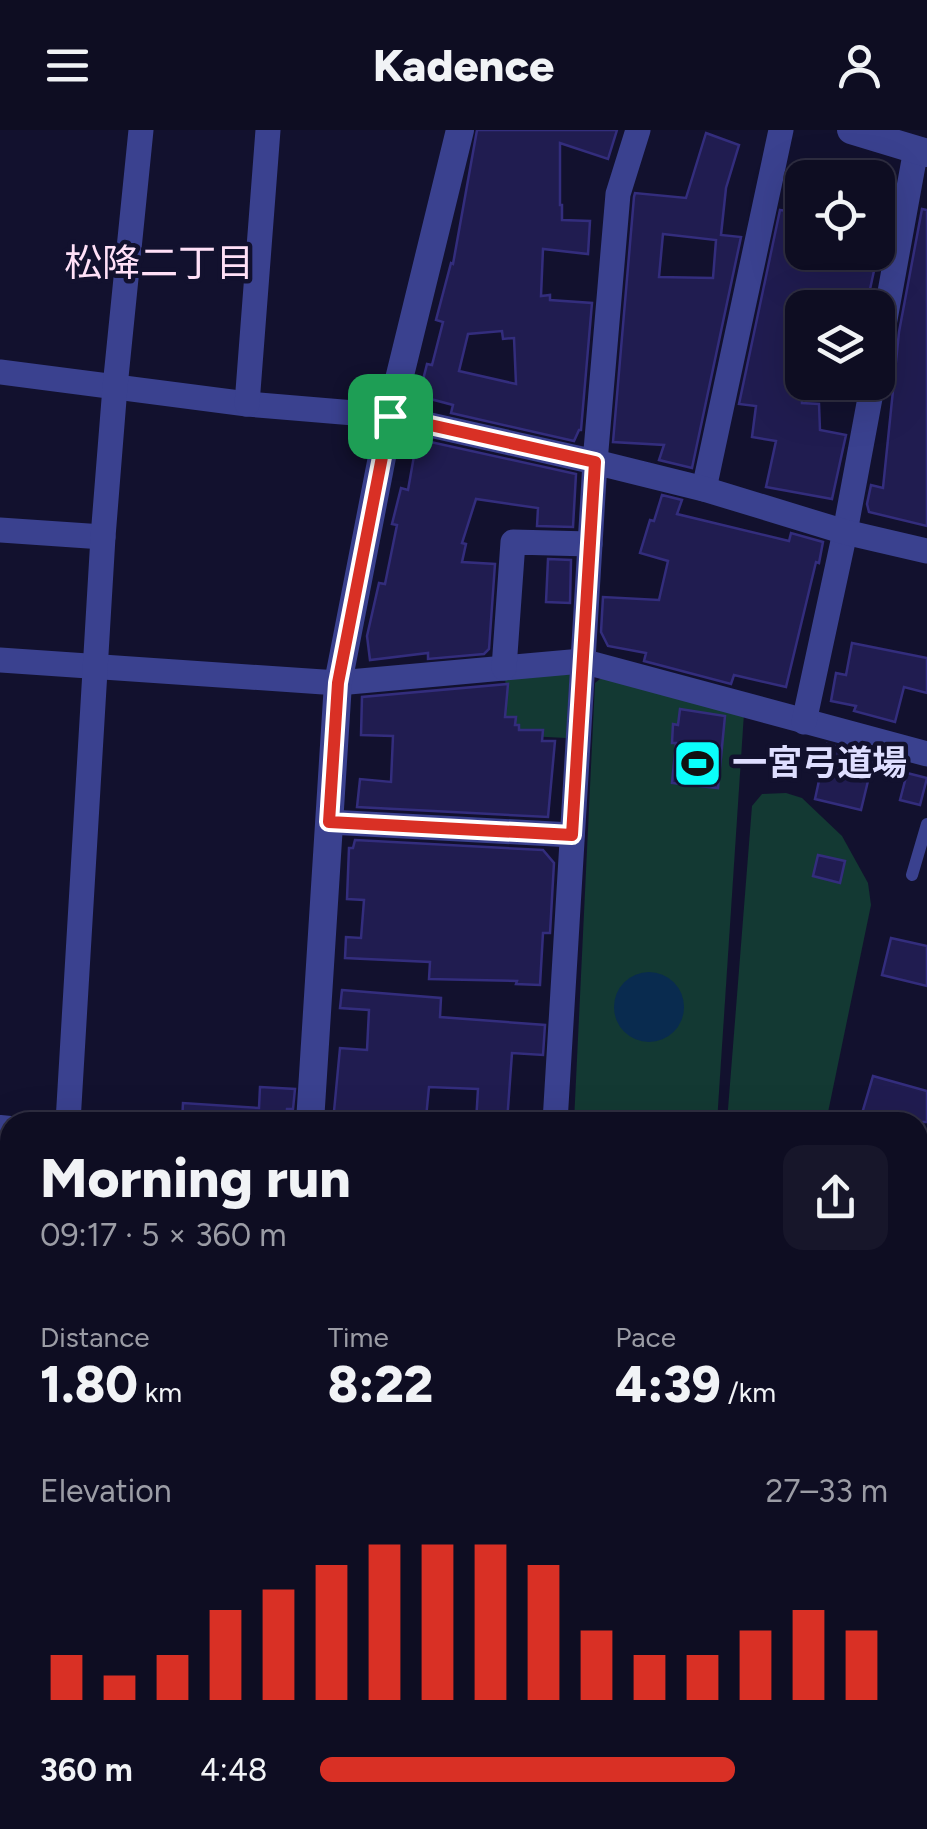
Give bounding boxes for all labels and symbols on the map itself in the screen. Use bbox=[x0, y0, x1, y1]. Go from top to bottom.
district label: 松降二丁目 bbox=[64, 240, 254, 286]
pin bbox=[348, 374, 433, 459]
sports icon: 一宮弓道場 bbox=[671, 737, 723, 789]
place label: 一宮弓道場 bbox=[732, 742, 907, 784]

